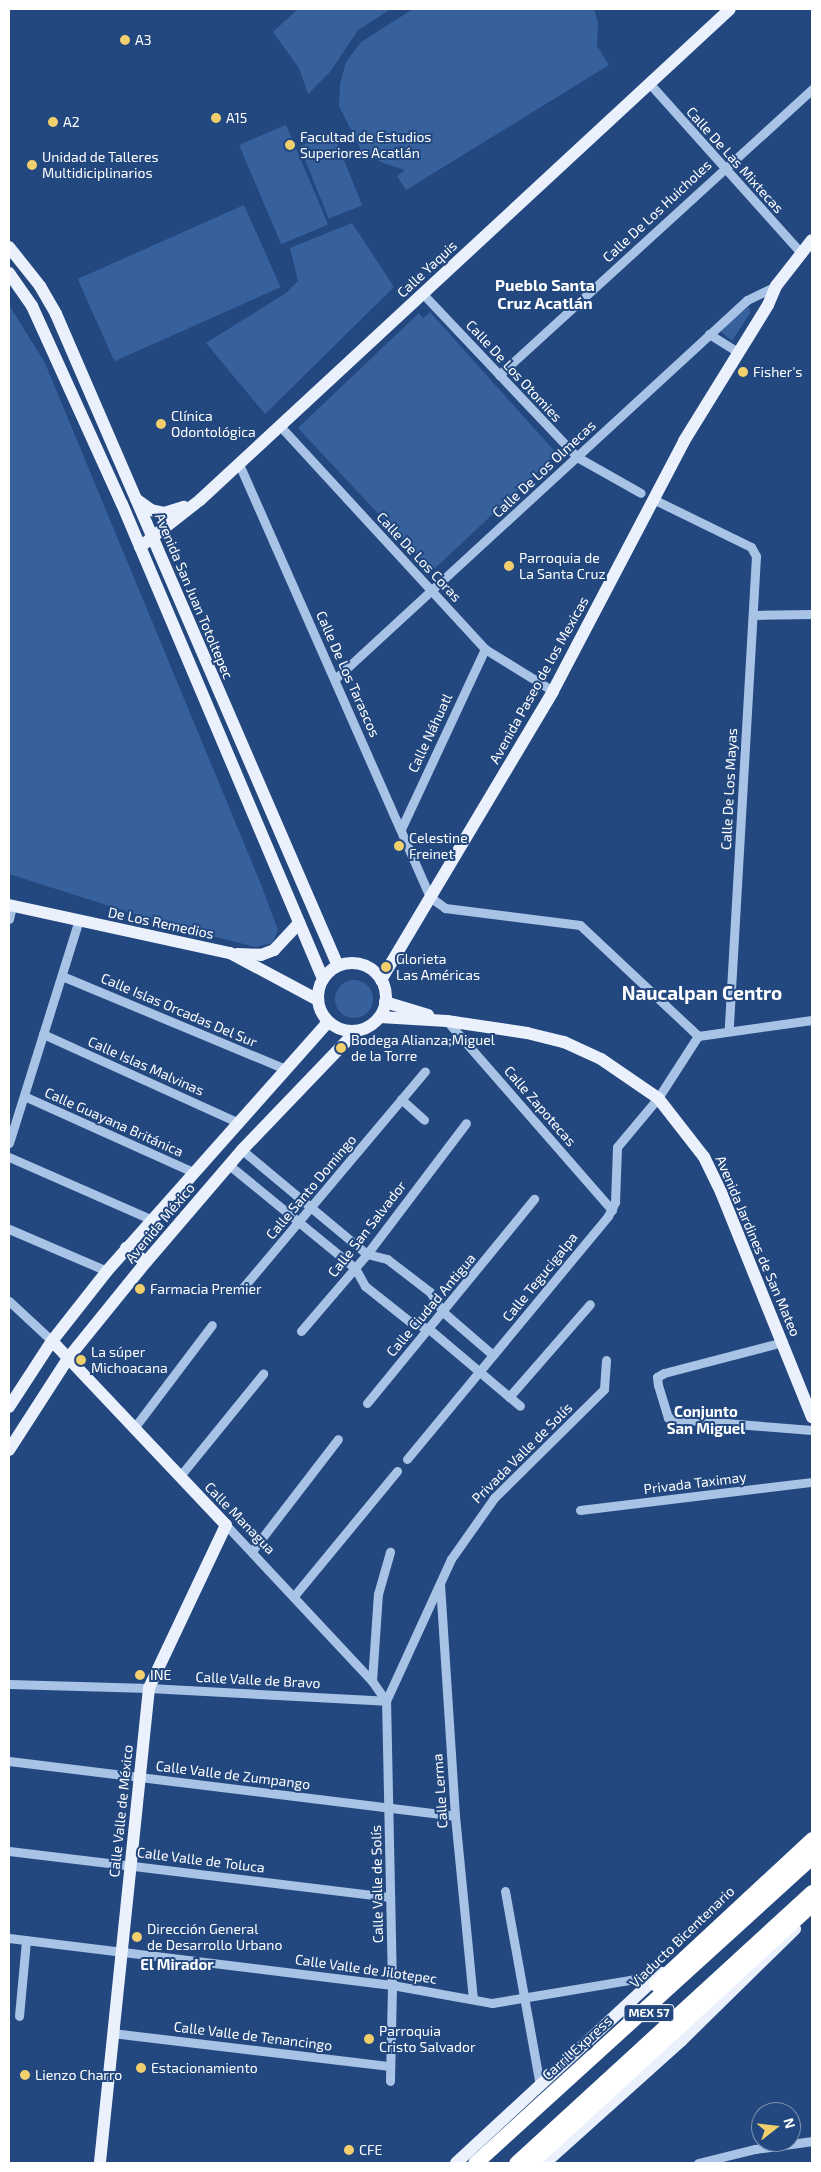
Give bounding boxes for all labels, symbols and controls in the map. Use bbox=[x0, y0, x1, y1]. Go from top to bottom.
place label: A3 bbox=[135, 32, 151, 48]
marker: A3 bbox=[119, 34, 131, 46]
street label: Calle De Las Mixtecas bbox=[683, 103, 787, 217]
place label: A15 bbox=[226, 110, 247, 126]
marker: A15 bbox=[210, 112, 222, 124]
place label: A2 bbox=[63, 114, 80, 130]
marker: A2 bbox=[47, 116, 59, 128]
place label: Facultad de Estudios Superiores Acatlán bbox=[300, 129, 431, 162]
marker: Facultad de Estudios Superiores Acatlán bbox=[284, 139, 296, 151]
place label: Unidad de Talleres Multidiciplinarios bbox=[42, 149, 159, 182]
street label: Calle De Los Huicholes bbox=[599, 156, 715, 266]
marker: Unidad de Talleres Multidiciplinarios bbox=[26, 159, 38, 171]
street label: Calle Yaquis bbox=[393, 237, 461, 301]
district label: Pueblo Santa Cruz Acatlán bbox=[495, 275, 595, 313]
street label: Calle De Los Otomies bbox=[463, 317, 565, 425]
place label: Fisher's bbox=[753, 364, 802, 380]
marker: Fisher's bbox=[737, 366, 749, 378]
place label: Clínica Odontológica bbox=[171, 408, 256, 441]
street label: Calle De Los Olmecas bbox=[489, 417, 599, 521]
marker: Clínica Odontológica bbox=[155, 418, 167, 430]
street label: Calle De Los Coras bbox=[373, 509, 465, 605]
street label: Avenida San Juan Totoltepec bbox=[151, 510, 237, 682]
place label: Parroquia de La Santa Cruz bbox=[519, 550, 606, 582]
marker: Parroquia de La Santa Cruz bbox=[503, 560, 515, 572]
street label: Avenida Paseo de los Mexicas bbox=[486, 593, 592, 767]
street label: Calle De Los Tarascos bbox=[313, 608, 383, 740]
street label: Calle Náhuatl bbox=[404, 691, 456, 775]
street label: Calle De Los Mayas bbox=[717, 728, 741, 850]
place label: Celestine Freinet bbox=[409, 830, 468, 862]
marker: Celestine Freinet bbox=[393, 840, 405, 852]
street label: De Los Remedios bbox=[107, 904, 215, 942]
place label: Glorieta Las Américas bbox=[396, 951, 480, 984]
marker: Glorieta Las Américas bbox=[380, 961, 392, 973]
street label: Calle Islas Orcadas Del Sur bbox=[98, 969, 260, 1051]
district label: Naucalpan Centro bbox=[622, 982, 782, 1004]
place label: Bodega Alianza;Miguel de la Torre bbox=[351, 1032, 495, 1064]
street label: Calle Islas Malvinas bbox=[85, 1033, 207, 1099]
marker: Bodega Alianza;Miguel de la Torre bbox=[335, 1042, 347, 1054]
street label: Calle Zapotecas bbox=[501, 1062, 579, 1150]
street label: Calle Guayana Británica bbox=[42, 1084, 186, 1160]
street label: Calle Santo Domingo bbox=[262, 1131, 360, 1243]
street label: Avenida Jardines de San Mateo bbox=[712, 1153, 804, 1339]
street label: Calle San Salvador bbox=[324, 1178, 410, 1280]
street label: Avenida México bbox=[122, 1180, 198, 1266]
street label: Calle Tegucigalpa bbox=[499, 1229, 581, 1325]
street label: Calle Ciudad Antigua bbox=[383, 1250, 479, 1360]
place label: Farmacia Premier bbox=[150, 1281, 262, 1297]
marker: Farmacia Premier bbox=[134, 1283, 146, 1295]
place label: La súper Michoacana bbox=[91, 1344, 168, 1376]
marker: La súper Michoacana bbox=[75, 1354, 87, 1366]
street label: Privada Valle de Solís bbox=[468, 1399, 576, 1507]
district label: Conjunto San Miguel bbox=[667, 1402, 745, 1437]
street label: Privada Taximay bbox=[642, 1468, 748, 1498]
street label: Calle Managua bbox=[201, 1478, 279, 1558]
place label: INE bbox=[150, 1667, 171, 1683]
street label: Calle Valle de Bravo bbox=[195, 1668, 321, 1692]
marker: INE bbox=[134, 1669, 146, 1681]
street label: Calle Valle de México bbox=[106, 1744, 136, 1878]
street label: Calle Lerma bbox=[429, 1753, 451, 1829]
street label: Calle Valle de Zumpango bbox=[155, 1757, 311, 1793]
street label: Calle Valle de Solís bbox=[368, 1825, 386, 1943]
street label: Calle Valle de Toluca bbox=[136, 1844, 266, 1876]
street label: Viaducto Bicentenario bbox=[626, 1883, 738, 1991]
place label: Dirección General de Desarrollo Urbano bbox=[147, 1921, 282, 1954]
marker: Dirección General de Desarrollo Urbano bbox=[131, 1931, 143, 1943]
street label: Calle Valle de Jilotepec bbox=[294, 1951, 438, 1987]
district label: El Mirador bbox=[140, 1956, 214, 1974]
road number: MEX 57 bbox=[623, 2004, 675, 2022]
street label: Carril Express bbox=[539, 2012, 615, 2084]
street label: Calle Valle de Tenancingo bbox=[172, 2018, 334, 2054]
place label: Parroquia Cristo Salvador bbox=[379, 2023, 476, 2056]
marker: Parroquia Cristo Salvador bbox=[363, 2033, 375, 2045]
place label: Estacionamiento bbox=[151, 2060, 258, 2076]
marker: Estacionamiento bbox=[135, 2062, 147, 2074]
place label: Lienzo Charro bbox=[35, 2067, 122, 2083]
marker: Lienzo Charro bbox=[19, 2069, 31, 2081]
north arrow bbox=[751, 2102, 801, 2152]
text: N bbox=[780, 2116, 800, 2130]
place label: CFE bbox=[359, 2142, 382, 2158]
marker: CFE bbox=[343, 2144, 355, 2156]

